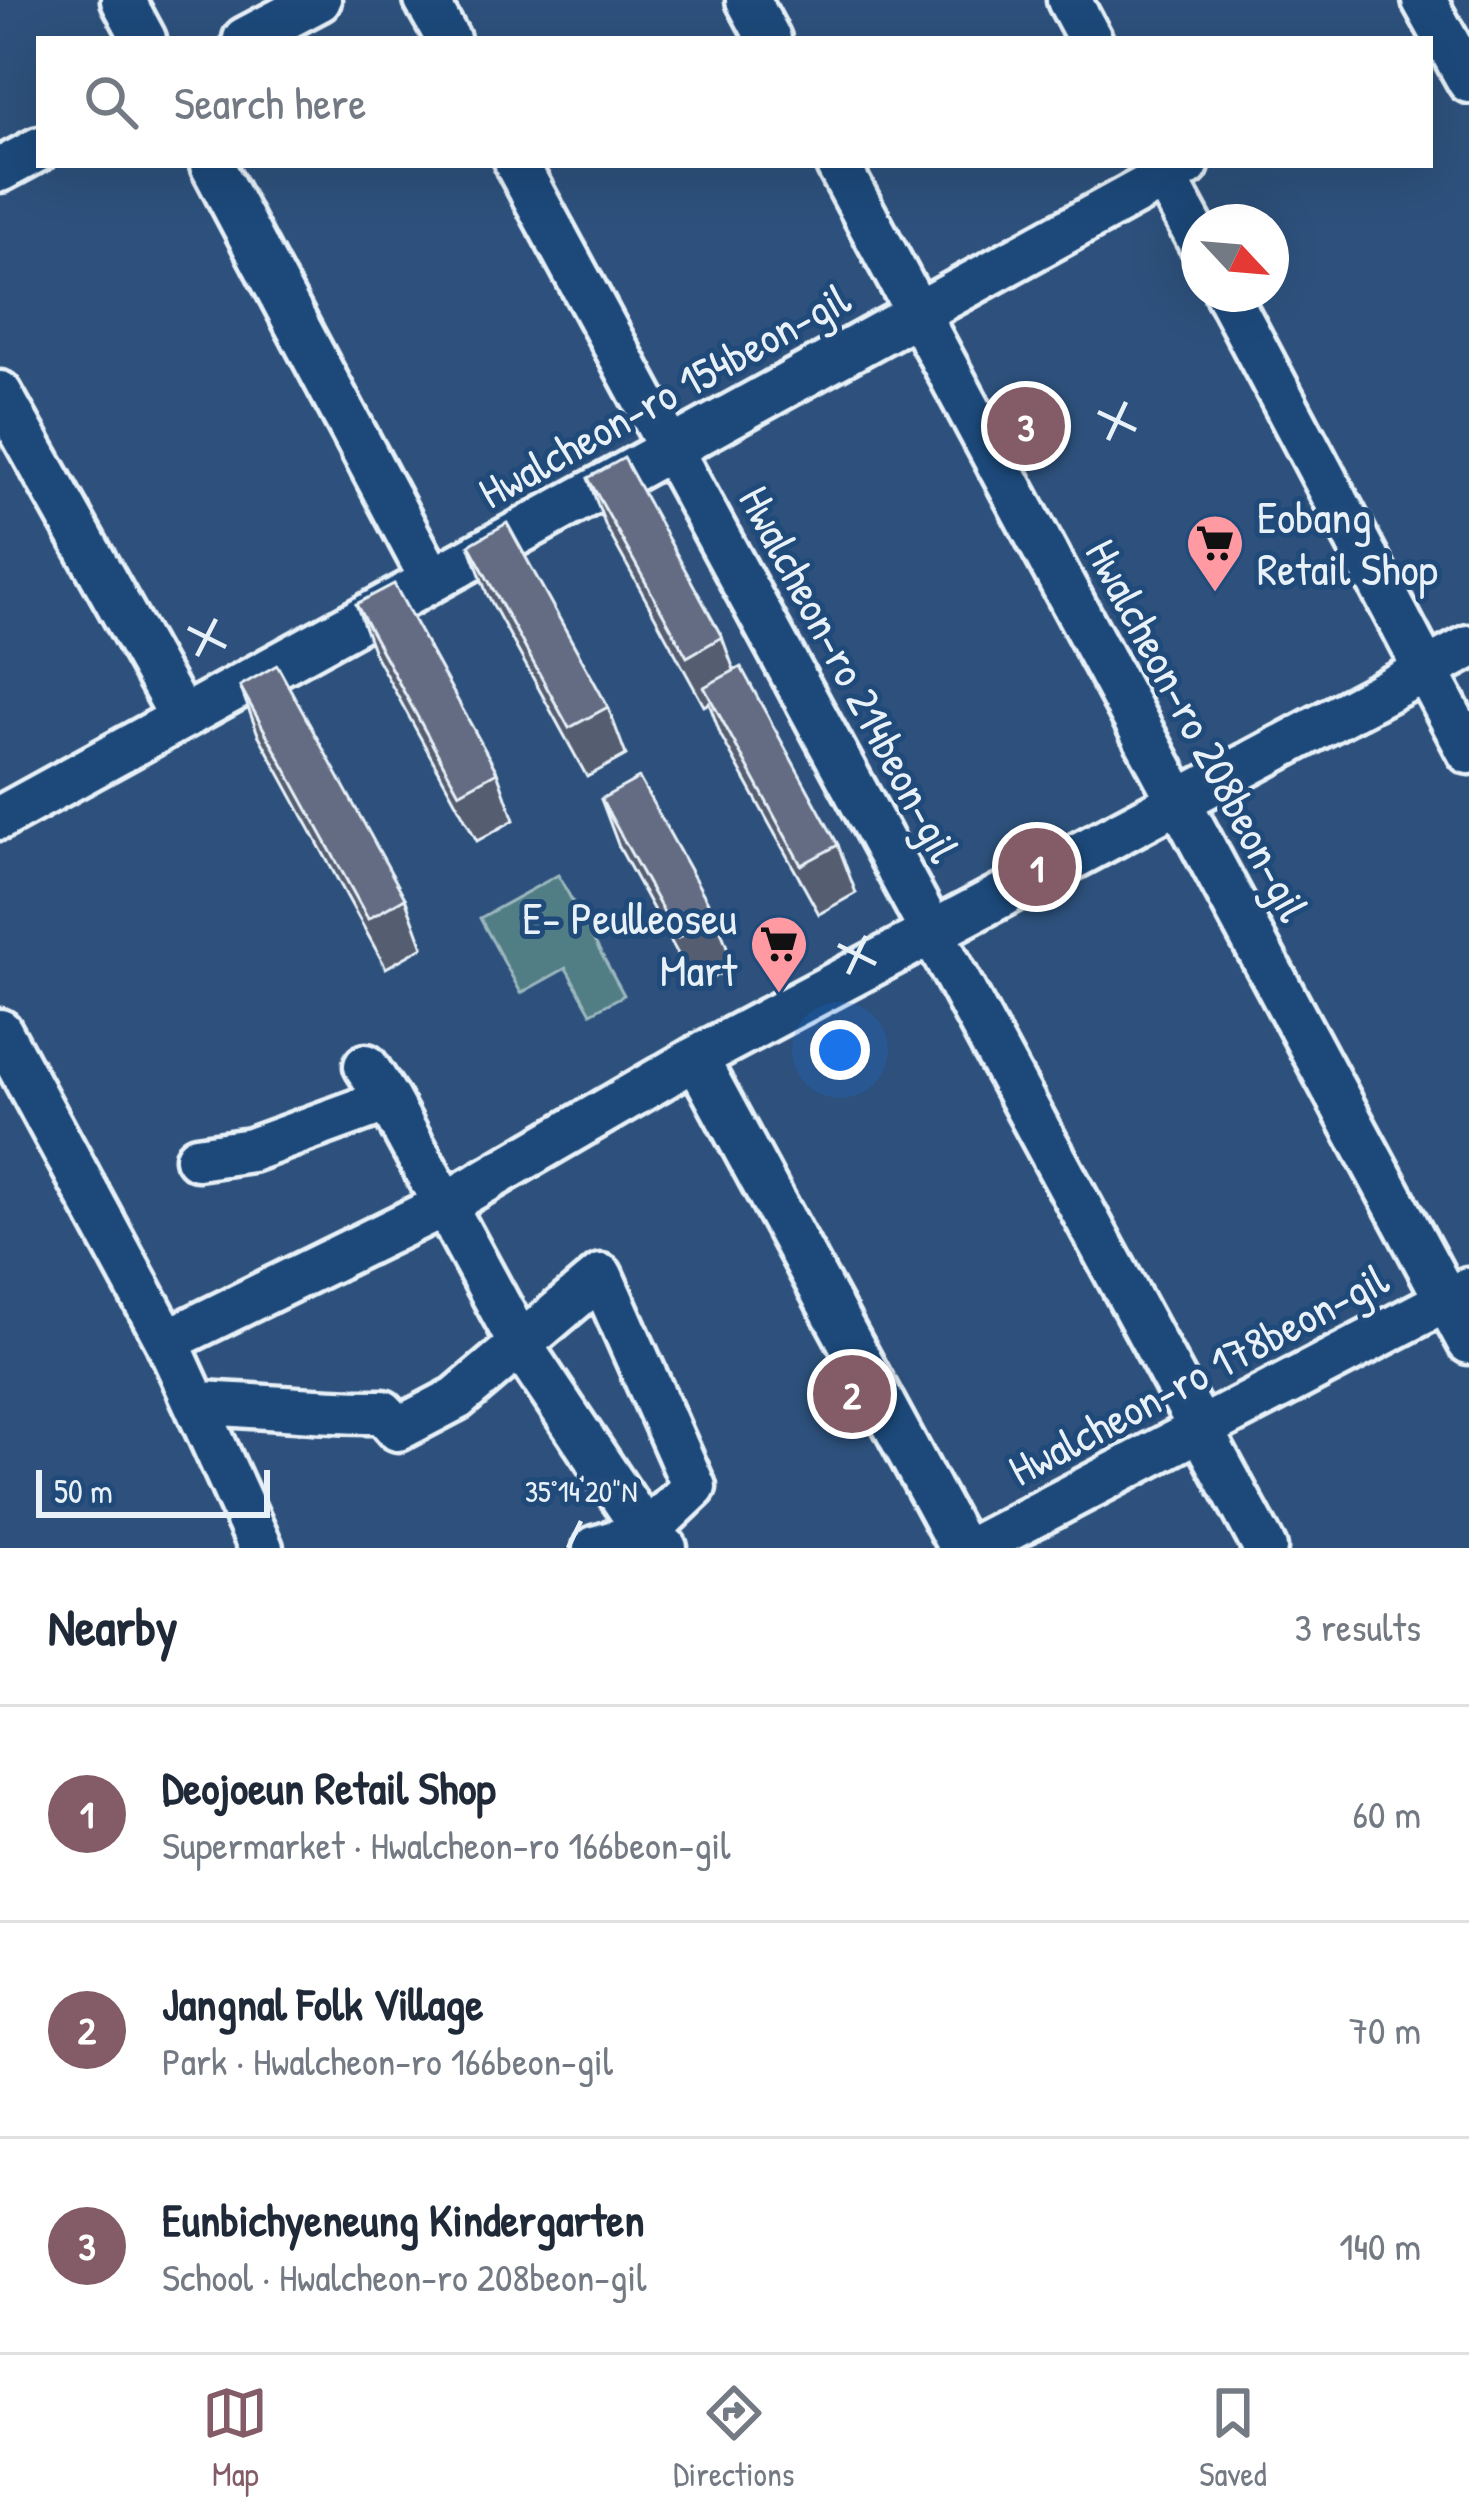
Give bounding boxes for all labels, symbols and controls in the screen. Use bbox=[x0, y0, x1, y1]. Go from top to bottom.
search box bbox=[36, 36, 1433, 168]
icon: search bbox=[78, 69, 144, 135]
text: Search here bbox=[174, 72, 366, 133]
north arrow bbox=[1181, 204, 1289, 312]
street label: Hwalcheon-ro 154beon-gil bbox=[467, 267, 860, 522]
pin: 3 bbox=[987, 381, 1065, 471]
street label: Hwalcheon-ro 214beon-gil bbox=[725, 475, 975, 873]
place label: Eobang Retail Shop bbox=[1257, 486, 1438, 599]
supermarket icon: Eobang Retail Shop bbox=[1184, 512, 1246, 594]
street label: Hwalcheon-ro 208beon-gil bbox=[1072, 528, 1325, 931]
pin: 1 bbox=[998, 822, 1076, 912]
place label: E- Peulleoseu Mart bbox=[522, 887, 738, 1000]
supermarket icon: E- Peulleoseu Mart bbox=[748, 913, 810, 995]
your location bbox=[810, 1020, 870, 1080]
street label: Hwalcheon-ro 178beon-gil bbox=[997, 1248, 1398, 1499]
pin: 2 bbox=[813, 1349, 891, 1439]
scale bar bbox=[36, 1464, 270, 1517]
text: 50 m bbox=[54, 1469, 113, 1513]
text: 35°14'20"N bbox=[525, 1471, 637, 1511]
text: Nearby bbox=[48, 1592, 178, 1661]
text: 3 results bbox=[1295, 1600, 1421, 1653]
text: Deojoeun Retail Shop bbox=[162, 1757, 496, 1818]
text: 1 bbox=[80, 1787, 94, 1840]
text: 60 m bbox=[1352, 1787, 1421, 1840]
text: Supermarket · Hwalcheon-ro 166beon-gil bbox=[162, 1818, 731, 1871]
text: Jangnal Folk Village bbox=[162, 1973, 483, 2034]
text: 2 bbox=[78, 2003, 96, 2056]
text: 70 m bbox=[1349, 2003, 1421, 2056]
text: Park · Hwalcheon-ro 166beon-gil bbox=[162, 2034, 613, 2087]
text: Eunbichyeneung Kindergarten bbox=[162, 2189, 645, 2250]
text: 3 bbox=[78, 2219, 96, 2272]
text: 140 m bbox=[1339, 2219, 1421, 2272]
text: School · Hwalcheon-ro 208beon-gil bbox=[162, 2250, 647, 2303]
tab: Map bbox=[202, 2380, 268, 2496]
tab: Directions bbox=[673, 2380, 795, 2496]
tab: Saved bbox=[1199, 2380, 1267, 2496]

